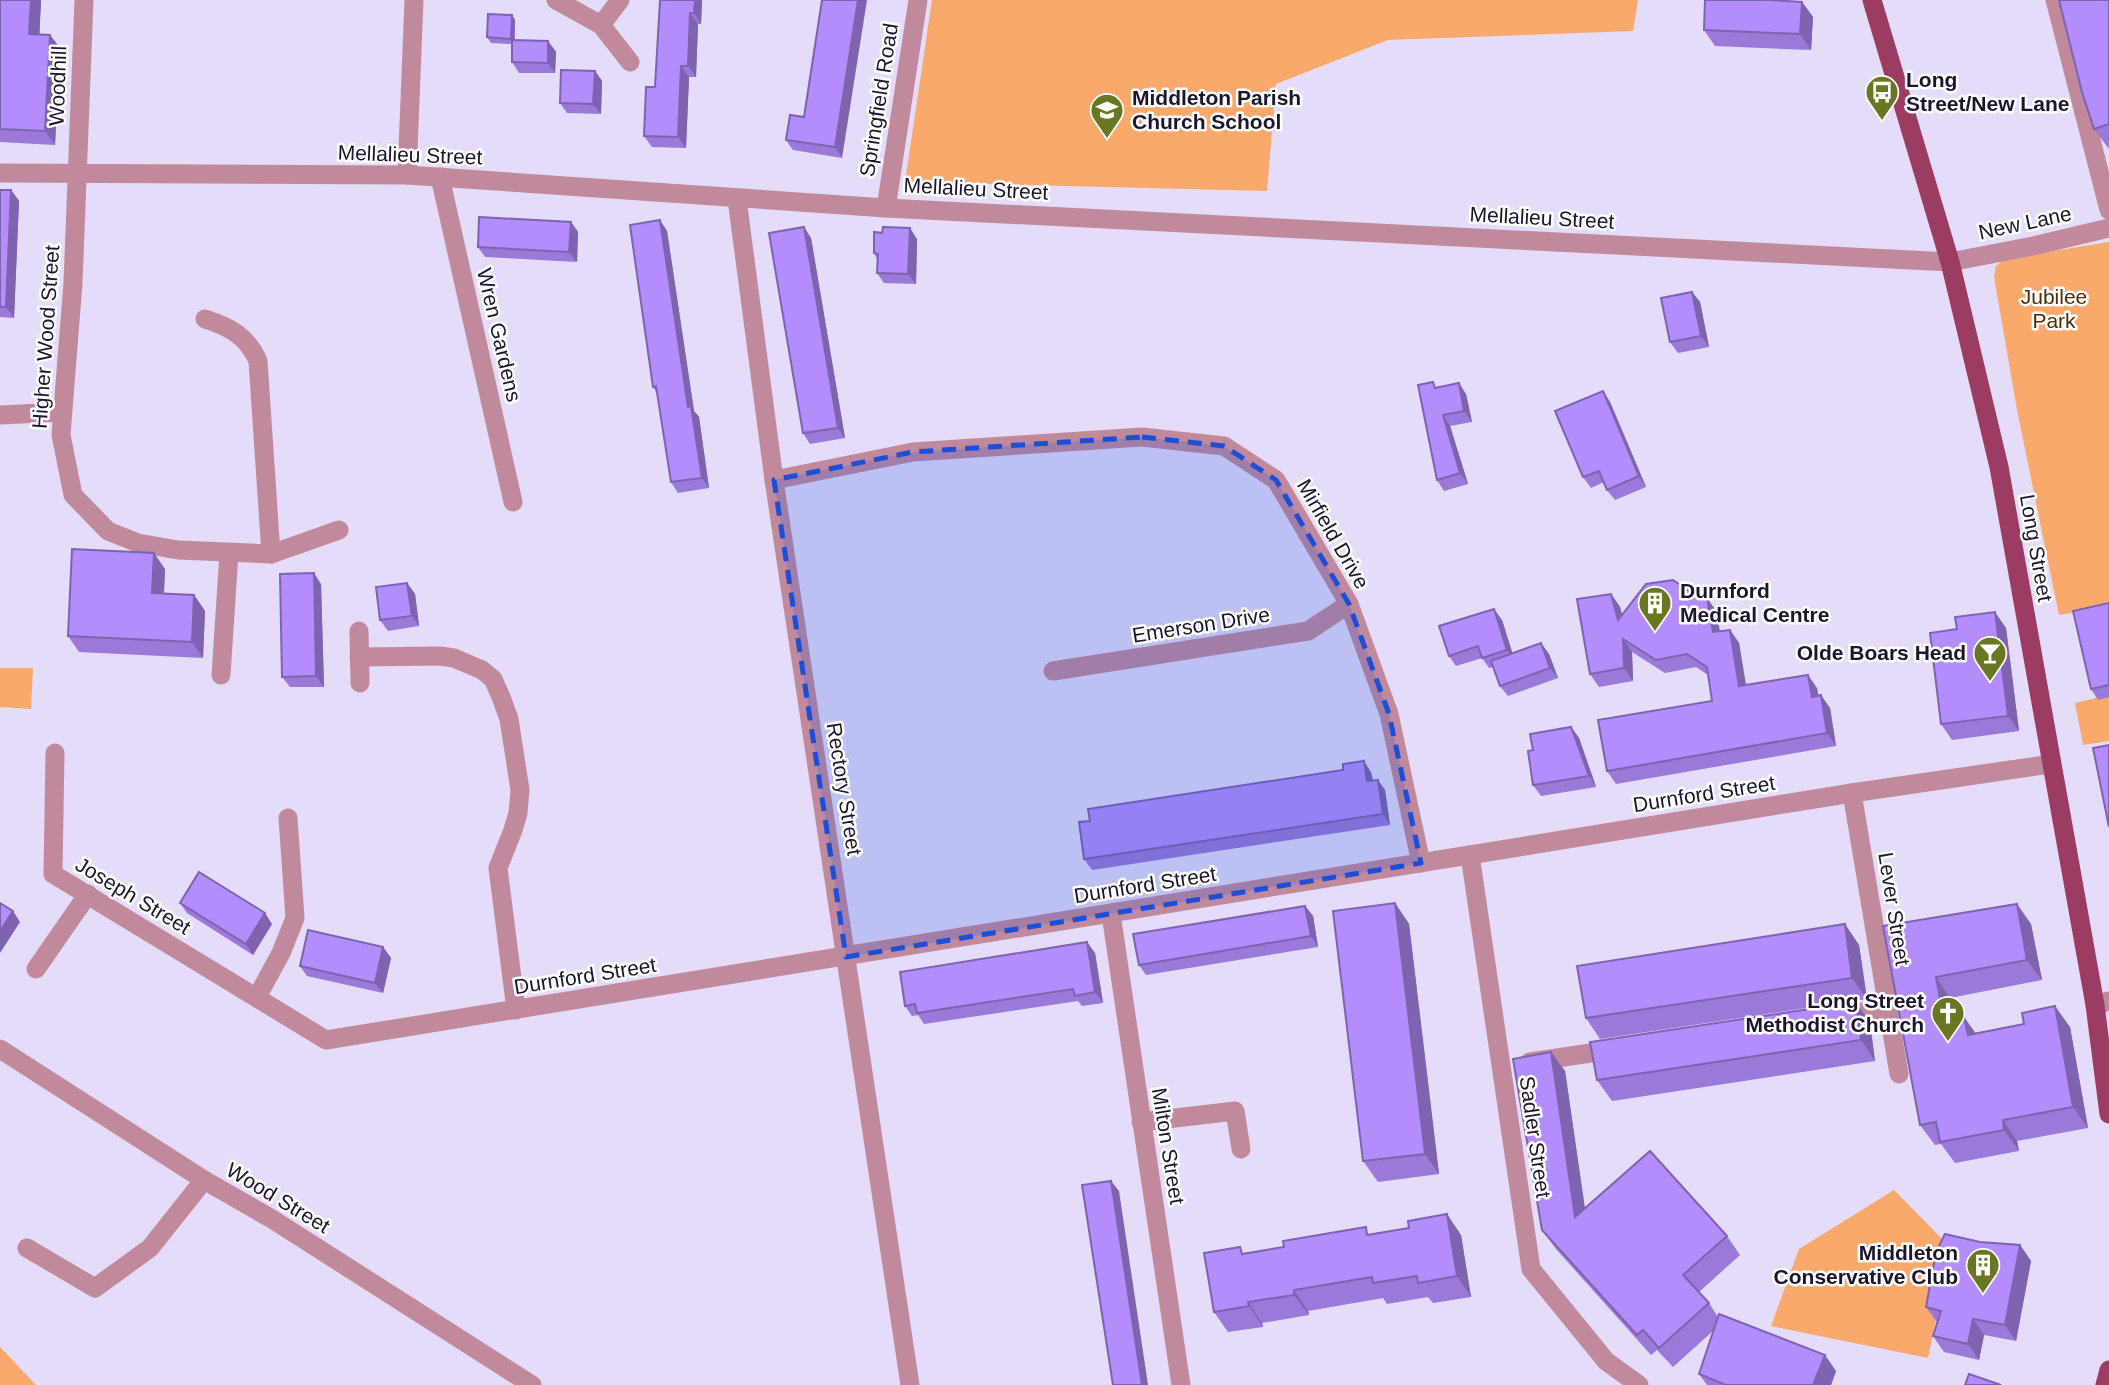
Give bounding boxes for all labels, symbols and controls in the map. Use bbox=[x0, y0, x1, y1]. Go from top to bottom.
street label: Springfield Road bbox=[855, 21, 902, 178]
street label: Woodhill bbox=[45, 46, 70, 126]
place label: Long Street/New Lane bbox=[1906, 68, 2069, 115]
bus stop icon: Long Street/New Lane bbox=[1863, 73, 1901, 122]
place label: Middleton Parish Church School bbox=[1132, 86, 1301, 133]
school or university icon: Middleton Parish Church School bbox=[1088, 91, 1126, 140]
street label: Mellalieu Street bbox=[337, 140, 483, 169]
street label: Mellalieu Street bbox=[903, 173, 1049, 204]
street label: New Lane bbox=[1976, 201, 2074, 244]
street label: Mellalieu Street bbox=[1469, 202, 1615, 233]
street label: Higher Wood Street bbox=[28, 244, 63, 430]
street label: Wren Gardens bbox=[473, 266, 526, 404]
park label: Jubilee Park bbox=[2021, 285, 2087, 332]
street label: Mirfield Drive bbox=[1293, 475, 1374, 593]
street label: Long Street bbox=[2016, 492, 2057, 604]
place label: Durnford Medical Centre bbox=[1680, 579, 1829, 626]
building icon: Durnford Medical Centre bbox=[1636, 584, 1674, 633]
street label: Emerson Drive bbox=[1131, 602, 1271, 647]
bar icon: Olde Boars Head bbox=[1971, 634, 2009, 683]
place label: Olde Boars Head bbox=[1797, 641, 1966, 664]
street label: Rectory Street bbox=[823, 721, 866, 857]
street label: Durnford Street bbox=[1631, 771, 1777, 816]
street label: Lever Street bbox=[1874, 851, 1915, 967]
street label: Joseph Street bbox=[72, 852, 195, 939]
street label: Durnford Street bbox=[1072, 862, 1218, 907]
street label: Durnford Street bbox=[512, 953, 658, 998]
place label: Long Street Methodist Church bbox=[1746, 989, 1924, 1036]
church icon: Long Street Methodist Church bbox=[1929, 994, 1967, 1043]
street label: Sadler Street bbox=[1516, 1075, 1555, 1199]
street label: Milton Street bbox=[1148, 1086, 1189, 1206]
street label: Wood Street bbox=[222, 1158, 334, 1237]
place label: Middleton Conservative Club bbox=[1774, 1241, 1958, 1288]
building icon: Middleton Conservative Club bbox=[1964, 1246, 2002, 1295]

